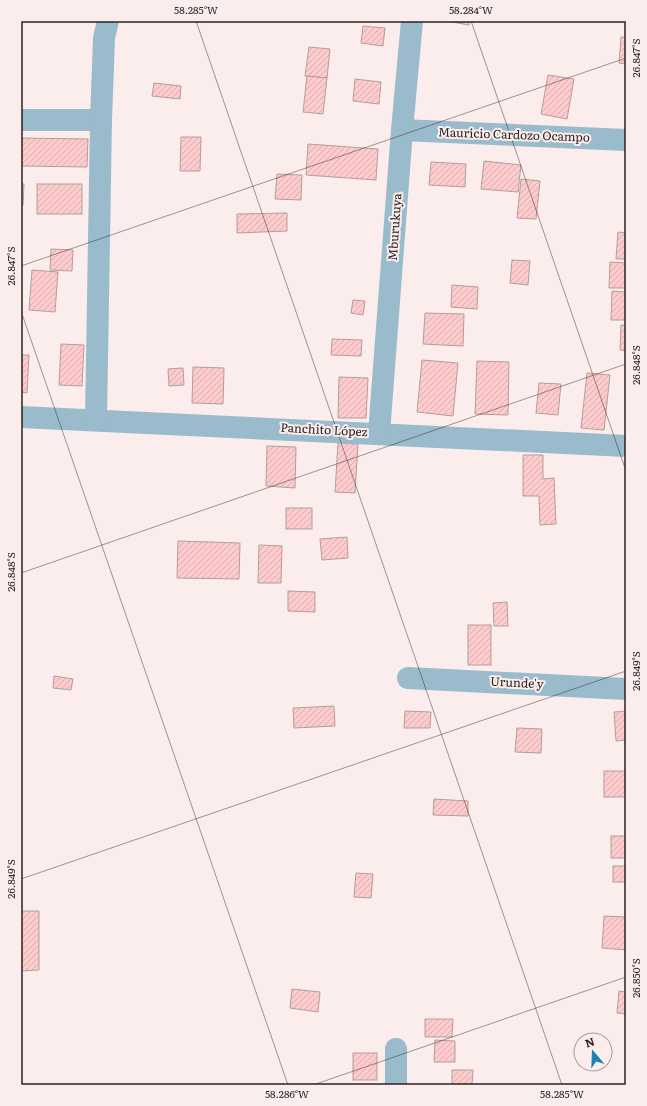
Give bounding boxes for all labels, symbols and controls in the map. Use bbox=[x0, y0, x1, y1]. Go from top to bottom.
text: 58.285°W bbox=[174, 2, 218, 17]
text: 58.284°W bbox=[449, 2, 493, 17]
text: 26.847°S bbox=[628, 39, 643, 77]
street label: Mauricio Cardozo Ocampo bbox=[438, 122, 590, 146]
street label: Mburukuya bbox=[383, 192, 405, 261]
text: 26.847°S bbox=[3, 247, 18, 285]
text: 26.848°S bbox=[628, 345, 643, 385]
street label: Panchito López bbox=[280, 418, 368, 440]
text: 26.848°S bbox=[3, 552, 18, 592]
text: 26.849°S bbox=[628, 651, 643, 691]
street label: Urunde'y bbox=[490, 672, 544, 692]
text: 26.849°S bbox=[3, 859, 18, 899]
text: 26.850°S bbox=[628, 958, 643, 998]
north arrow bbox=[573, 1032, 613, 1072]
text: N bbox=[582, 1033, 596, 1051]
text: 58.286°W bbox=[265, 1086, 309, 1101]
text: 58.285°W bbox=[540, 1086, 584, 1101]

